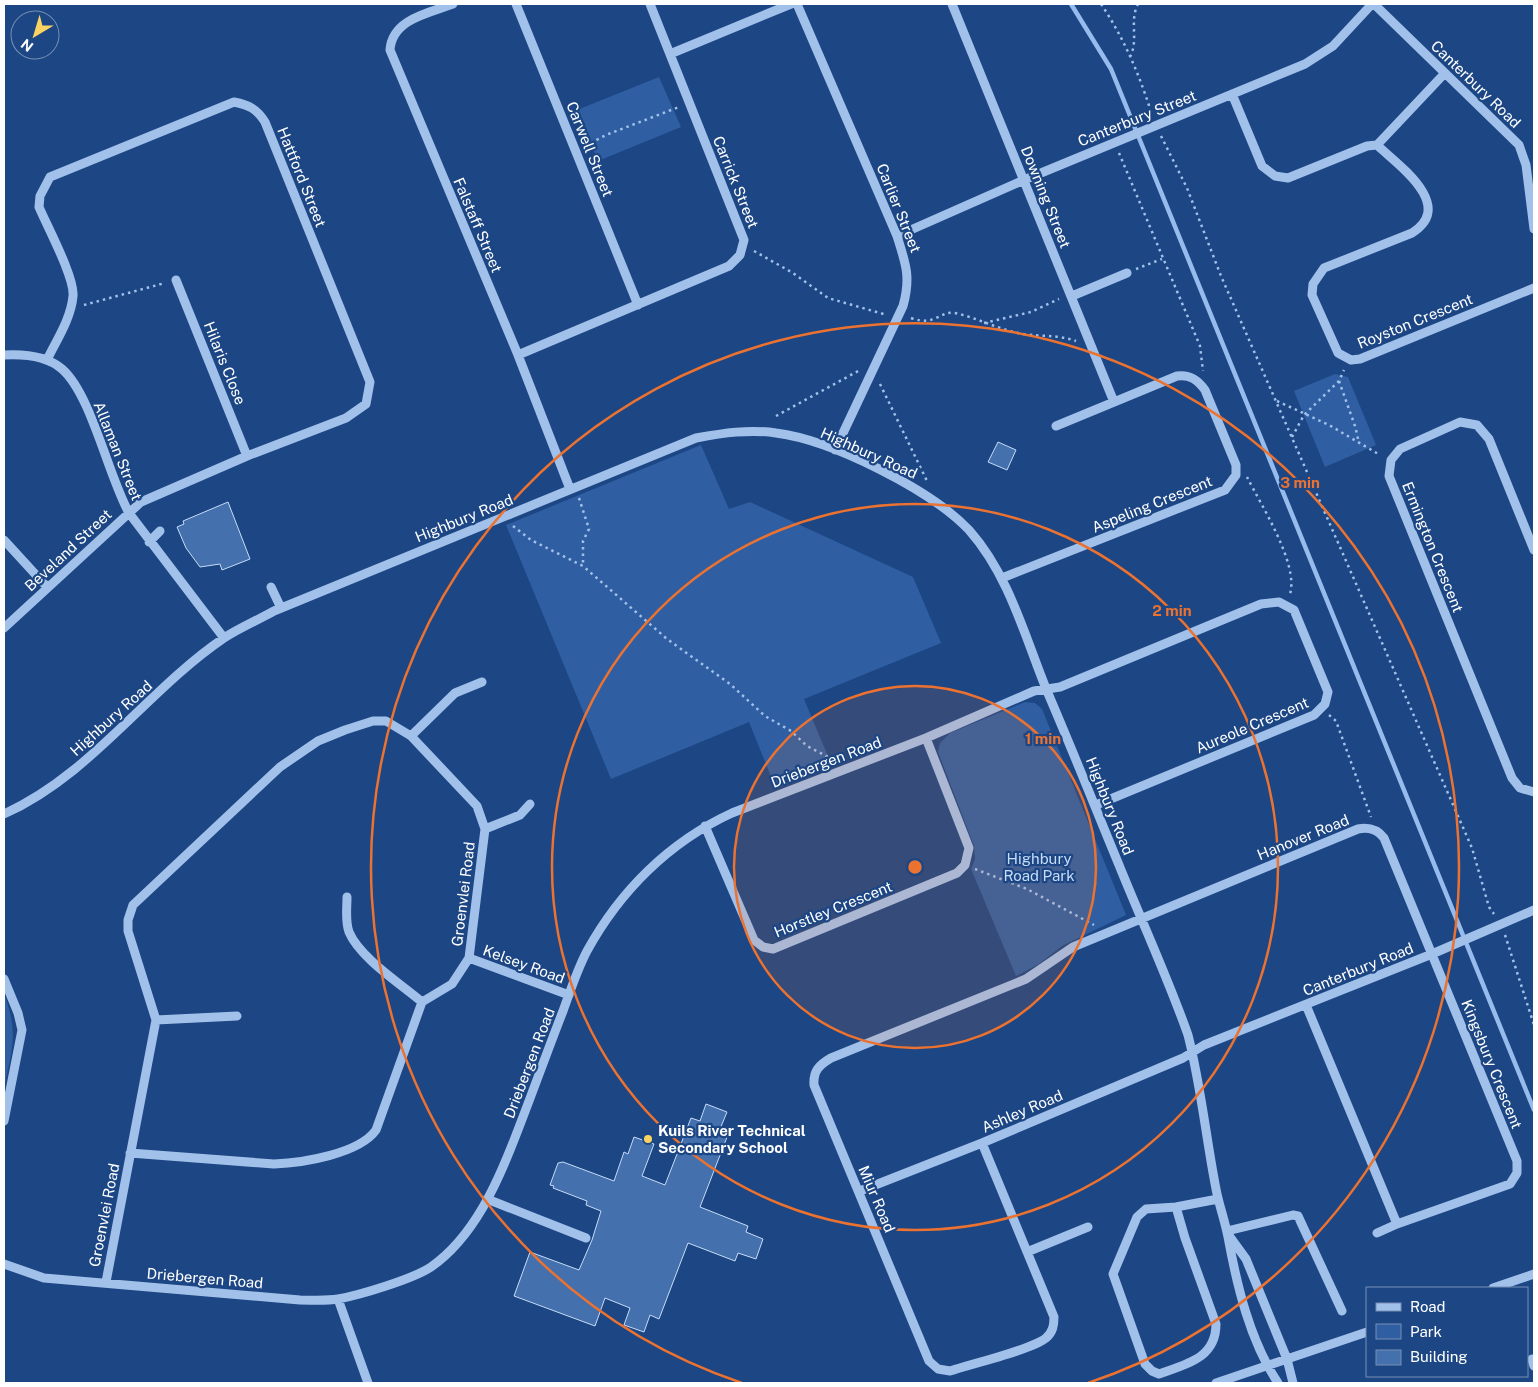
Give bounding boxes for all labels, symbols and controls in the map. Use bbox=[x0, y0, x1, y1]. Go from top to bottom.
north arrow bbox=[10, 10, 60, 60]
text: N bbox=[18, 36, 36, 55]
street label: Canterbury Road bbox=[1428, 37, 1524, 131]
street label: Canterbury Street bbox=[1075, 86, 1199, 149]
street label: Carwell Street bbox=[563, 99, 617, 199]
street label: Hattford Street bbox=[274, 125, 330, 230]
street label: Carrick Street bbox=[710, 133, 762, 231]
street label: Downing Street bbox=[1018, 144, 1074, 251]
street label: Carlier Street bbox=[873, 161, 925, 255]
street label: Falstaff Street bbox=[450, 175, 506, 275]
street label: Royston Crescent bbox=[1355, 290, 1475, 352]
street label: Hilaris Close bbox=[201, 319, 249, 407]
street label: Allaman Street bbox=[90, 399, 146, 503]
street label: Highbury Road bbox=[818, 424, 920, 482]
street label: Aspeling Crescent bbox=[1089, 472, 1215, 536]
text: 3 min bbox=[1280, 474, 1320, 491]
street label: Ermington Crescent bbox=[1399, 479, 1467, 615]
street label: Highbury Road bbox=[413, 491, 515, 545]
street label: Beveland Street bbox=[21, 505, 115, 594]
text: 2 min bbox=[1152, 602, 1192, 619]
street label: Highbury Road bbox=[67, 677, 155, 759]
street label: Aureole Crescent bbox=[1193, 693, 1311, 756]
text: 1 min bbox=[1025, 730, 1061, 747]
street label: Driebergen Road bbox=[768, 733, 884, 791]
street label: Highbury Road bbox=[1083, 755, 1137, 857]
street label: Hanover Road bbox=[1255, 811, 1351, 863]
street label: Groenvlei Road bbox=[448, 841, 478, 947]
park label: Highbury Road Park bbox=[1003, 850, 1075, 884]
centre of rings bbox=[906, 858, 924, 876]
street label: Horstley Crescent bbox=[771, 877, 895, 940]
street label: Canterbury Road bbox=[1300, 939, 1416, 999]
street label: Kelsey Road bbox=[481, 941, 567, 987]
street label: Kingsbury Crescent bbox=[1458, 997, 1526, 1131]
street label: Driebergen Road bbox=[500, 1005, 558, 1121]
street label: Ashley Road bbox=[979, 1086, 1065, 1136]
place label: Kuils River Technical Secondary School bbox=[658, 1122, 806, 1156]
marker: Kuils River Technical Secondary School bbox=[642, 1133, 654, 1145]
street label: Groenvlei Road bbox=[86, 1162, 122, 1268]
street label: Miur Road bbox=[855, 1163, 899, 1235]
street label: Driebergen Road bbox=[146, 1264, 264, 1292]
legend bbox=[1366, 1287, 1528, 1377]
text: Road bbox=[1410, 1298, 1446, 1315]
text: Park bbox=[1410, 1323, 1442, 1340]
text: Building bbox=[1410, 1348, 1468, 1365]

